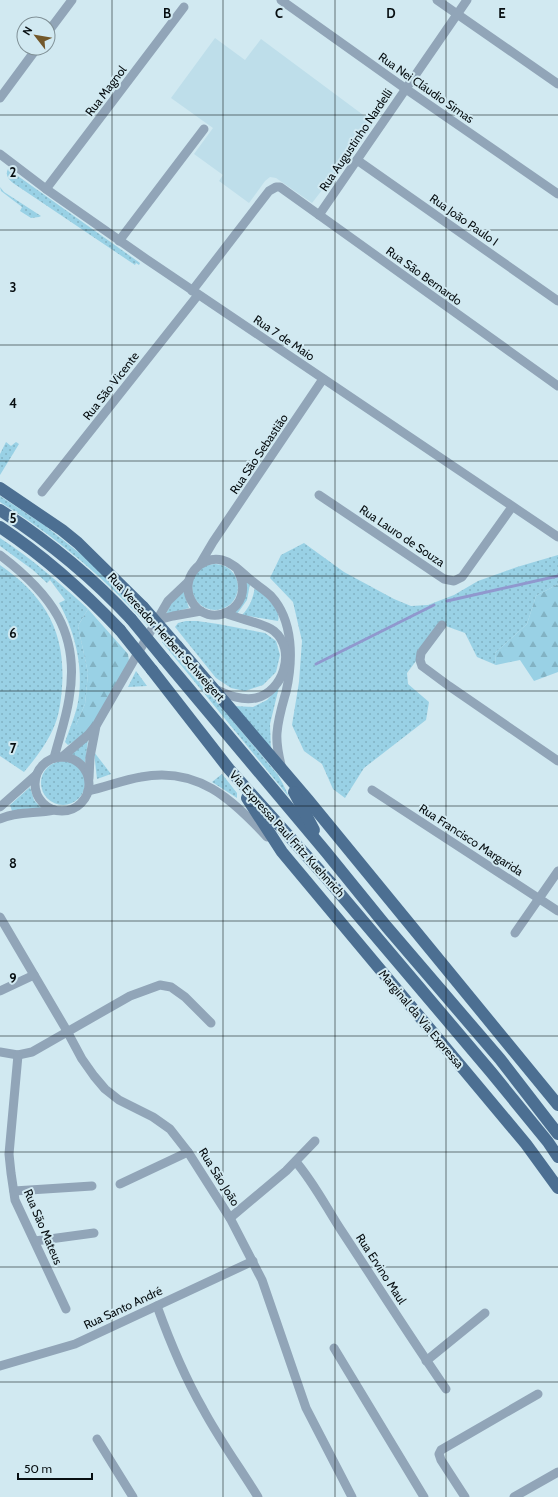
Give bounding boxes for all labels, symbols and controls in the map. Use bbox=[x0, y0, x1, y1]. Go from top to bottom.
text: B bbox=[163, 5, 171, 21]
text: C bbox=[275, 5, 283, 21]
text: D bbox=[386, 5, 396, 21]
text: E bbox=[498, 5, 506, 21]
north arrow bbox=[16, 16, 56, 56]
text: N bbox=[19, 24, 35, 38]
street label: Rua Nei Cláudio Simas bbox=[376, 49, 477, 126]
street label: Rua Magnol bbox=[82, 62, 130, 119]
street label: Rua Augustinho Nardelli bbox=[316, 86, 395, 194]
text: 2 bbox=[10, 164, 17, 180]
street label: Rua João Paulo I bbox=[427, 190, 501, 249]
street label: Rua São Bernardo bbox=[383, 243, 466, 308]
text: 3 bbox=[9, 279, 17, 295]
street label: Rua 7 de Maio bbox=[251, 312, 318, 364]
street label: Rua São Vicente bbox=[79, 349, 142, 423]
text: 4 bbox=[9, 395, 17, 411]
street label: Rua São Sebastião bbox=[226, 410, 291, 497]
street label: Rua Lauro de Souza bbox=[357, 502, 448, 570]
text: 5 bbox=[10, 510, 17, 526]
street label: Rua Vereador Herbert Schweigert bbox=[105, 569, 228, 704]
text: 6 bbox=[9, 625, 17, 641]
text: 7 bbox=[10, 740, 17, 756]
street label: Via Expressa Paul Fritz Kuehnrich bbox=[227, 767, 348, 900]
street label: Rua Francisco Margarida bbox=[416, 800, 526, 879]
text: 8 bbox=[9, 855, 17, 871]
street label: Marginal da Via Expressa bbox=[376, 966, 467, 1071]
text: 9 bbox=[9, 970, 17, 986]
street label: Rua São João bbox=[196, 1145, 243, 1209]
street label: Rua São Mateus bbox=[21, 1187, 66, 1267]
street label: Rua Ervino Maul bbox=[353, 1231, 410, 1307]
street label: Rua Santo André bbox=[81, 1283, 165, 1332]
scale bar bbox=[18, 1455, 92, 1481]
text: 50 m bbox=[24, 1461, 52, 1476]

